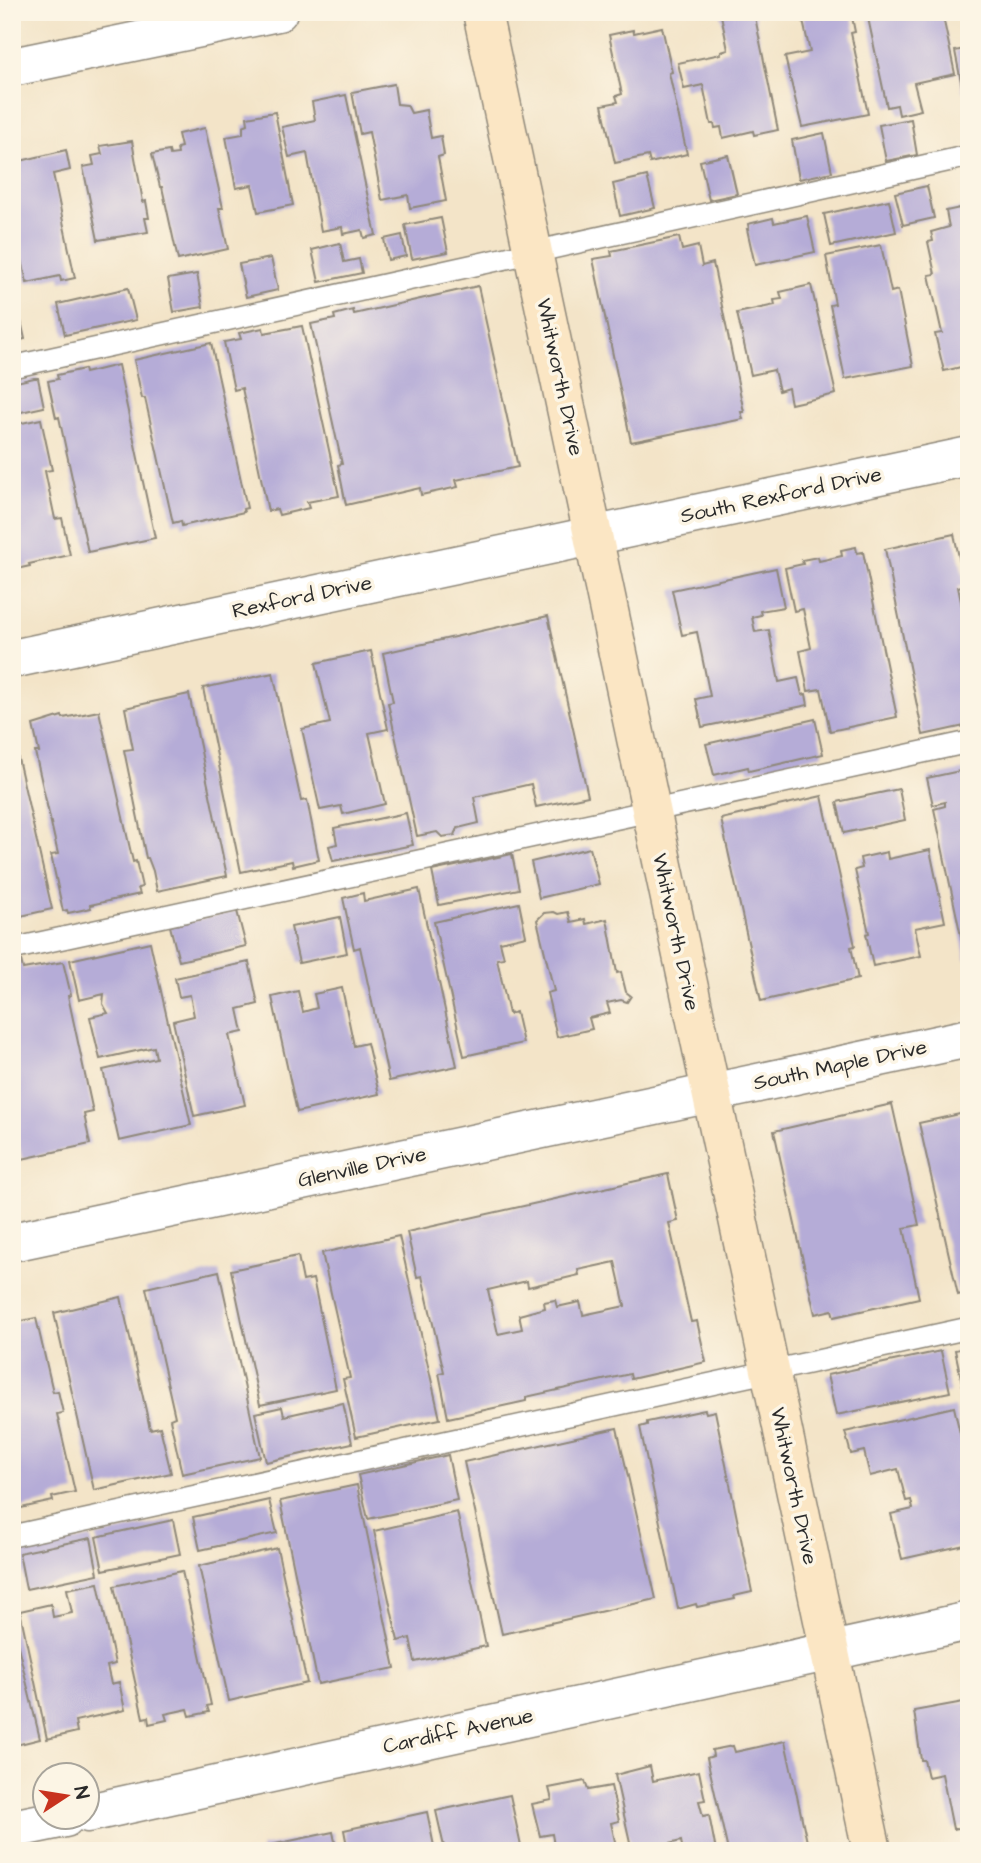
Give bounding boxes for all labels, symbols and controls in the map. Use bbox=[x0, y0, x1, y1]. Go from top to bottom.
street label: Whitworth Drive bbox=[529, 296, 591, 458]
street label: South Rexford Drive bbox=[678, 459, 884, 531]
street label: Rexford Drive bbox=[230, 568, 374, 626]
street label: Whitworth Drive bbox=[645, 851, 707, 1013]
street label: South Maple Drive bbox=[751, 1032, 930, 1099]
street label: Glenville Drive bbox=[295, 1139, 429, 1195]
street label: Whitworth Drive bbox=[763, 1405, 825, 1567]
street label: Cardiff Avenue bbox=[380, 1701, 536, 1761]
north arrow bbox=[32, 1762, 102, 1832]
text: N bbox=[67, 1784, 96, 1801]

